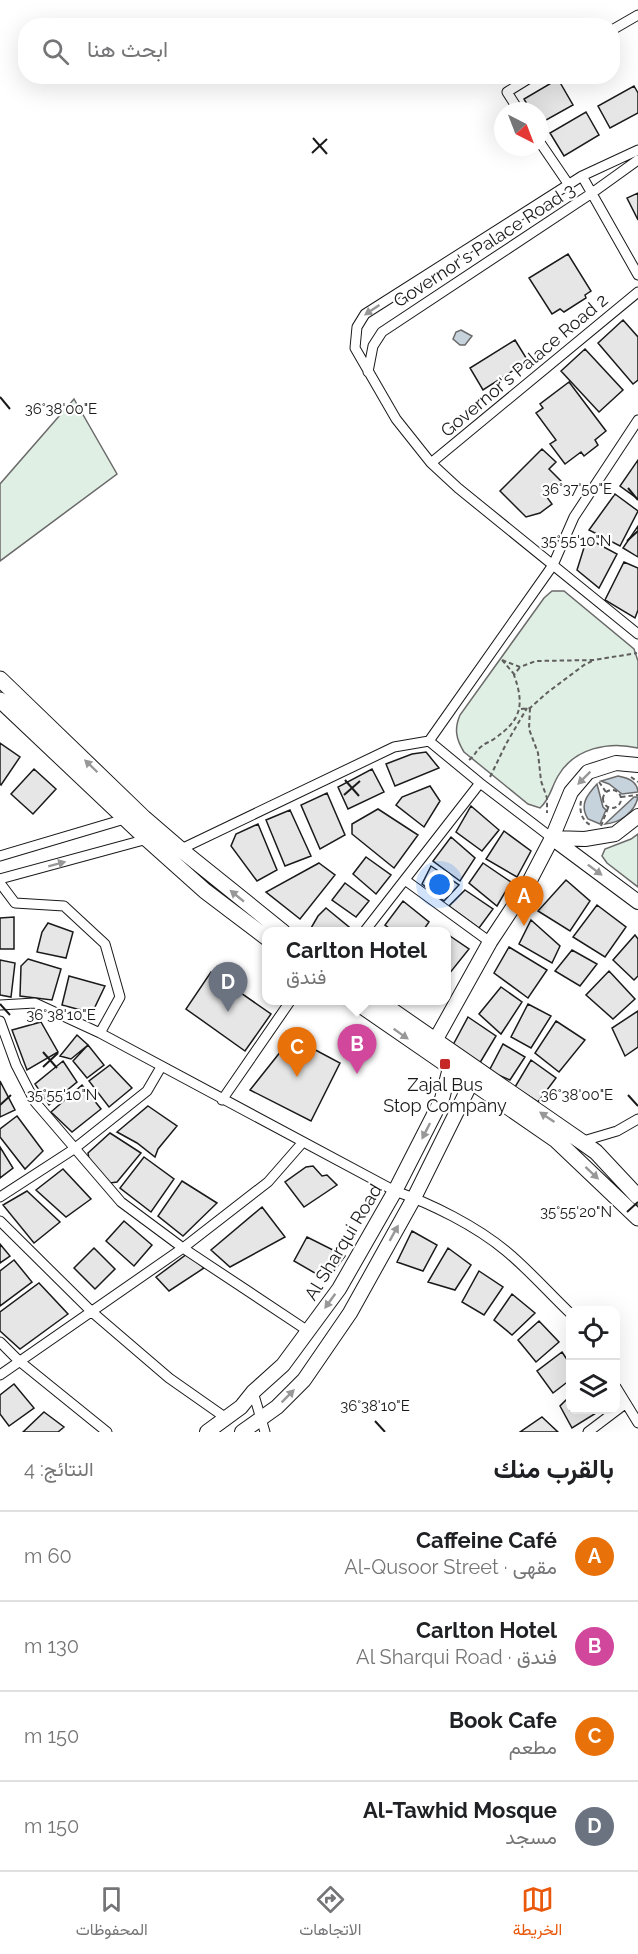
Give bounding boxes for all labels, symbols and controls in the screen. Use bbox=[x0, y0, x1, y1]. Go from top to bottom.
search box bbox=[18, 18, 620, 84]
icon: search bbox=[39, 35, 72, 68]
text: ابحث هنا bbox=[87, 36, 168, 62]
north arrow bbox=[494, 102, 548, 156]
street label: Governor's Palace Road 3 bbox=[390, 179, 578, 311]
street label: Governor's Palace Road 2 bbox=[436, 289, 612, 441]
one-way arrow bbox=[365, 304, 381, 316]
text: 36°38'00"E bbox=[25, 400, 97, 418]
text: 36°37'50"E bbox=[542, 480, 612, 498]
text: 35°55'10"N bbox=[541, 532, 611, 550]
one-way arrow bbox=[84, 760, 98, 774]
one-way arrow bbox=[577, 771, 591, 786]
one-way arrow bbox=[47, 859, 66, 869]
one-way arrow bbox=[587, 864, 603, 876]
your location bbox=[425, 870, 454, 899]
pin: A bbox=[504, 876, 544, 926]
one-way arrow bbox=[229, 889, 245, 902]
popup bbox=[262, 927, 451, 1005]
text: Carlton Hotel bbox=[286, 937, 427, 963]
pin: D bbox=[208, 962, 248, 1012]
text: فندق bbox=[286, 965, 326, 989]
text: 36°38'10"E bbox=[26, 1006, 96, 1024]
pin: B bbox=[338, 1024, 376, 1074]
pin: C bbox=[278, 1028, 316, 1077]
one-way arrow bbox=[392, 1028, 408, 1040]
marker: Zajal Bus Stop Company bbox=[438, 1057, 452, 1071]
place label: Zajal Bus Stop Company bbox=[383, 1074, 507, 1116]
text: 35°55'10"N bbox=[27, 1086, 97, 1104]
text: 36°38'00"E bbox=[541, 1086, 613, 1104]
one-way arrow bbox=[539, 1112, 555, 1123]
one-way arrow bbox=[421, 1122, 431, 1139]
one-way arrow bbox=[584, 1166, 599, 1180]
street label: Al Sharqui Road bbox=[300, 1180, 386, 1304]
text: 35°55'20"N bbox=[540, 1203, 612, 1221]
one-way arrow bbox=[389, 1224, 399, 1241]
one-way arrow bbox=[325, 1293, 337, 1308]
map controls bbox=[566, 1306, 620, 1414]
button: locate bbox=[566, 1306, 620, 1360]
button: layers bbox=[566, 1360, 620, 1414]
one-way arrow bbox=[280, 1389, 294, 1403]
text: 36°38'10"E bbox=[340, 1397, 410, 1415]
text: بالقرب منك bbox=[494, 1454, 614, 1484]
text: النتائج: 4 bbox=[24, 1457, 94, 1481]
text: Caffeine Café bbox=[416, 1527, 557, 1553]
text: 60 m bbox=[24, 1544, 72, 1568]
text: A bbox=[588, 1544, 601, 1568]
text: مقهى · Al-Qusoor Street bbox=[344, 1555, 557, 1579]
text: Carlton Hotel bbox=[416, 1617, 557, 1643]
text: 130 m bbox=[24, 1634, 79, 1658]
text: B bbox=[588, 1634, 601, 1658]
text: فندق · Al Sharqui Road bbox=[356, 1645, 557, 1669]
text: Book Cafe bbox=[449, 1707, 557, 1733]
text: 150 m bbox=[24, 1724, 79, 1748]
text: C bbox=[588, 1724, 601, 1748]
text: مطعم bbox=[509, 1735, 557, 1759]
text: Al-Tawhid Mosque bbox=[363, 1797, 557, 1823]
text: 150 m bbox=[24, 1814, 79, 1838]
text: D bbox=[587, 1814, 602, 1838]
text: مسجد bbox=[505, 1825, 557, 1849]
tab: المحفوظات bbox=[76, 1883, 148, 1944]
tab: الاتجاهات bbox=[299, 1883, 361, 1944]
tab: الخريطة bbox=[513, 1883, 562, 1944]

